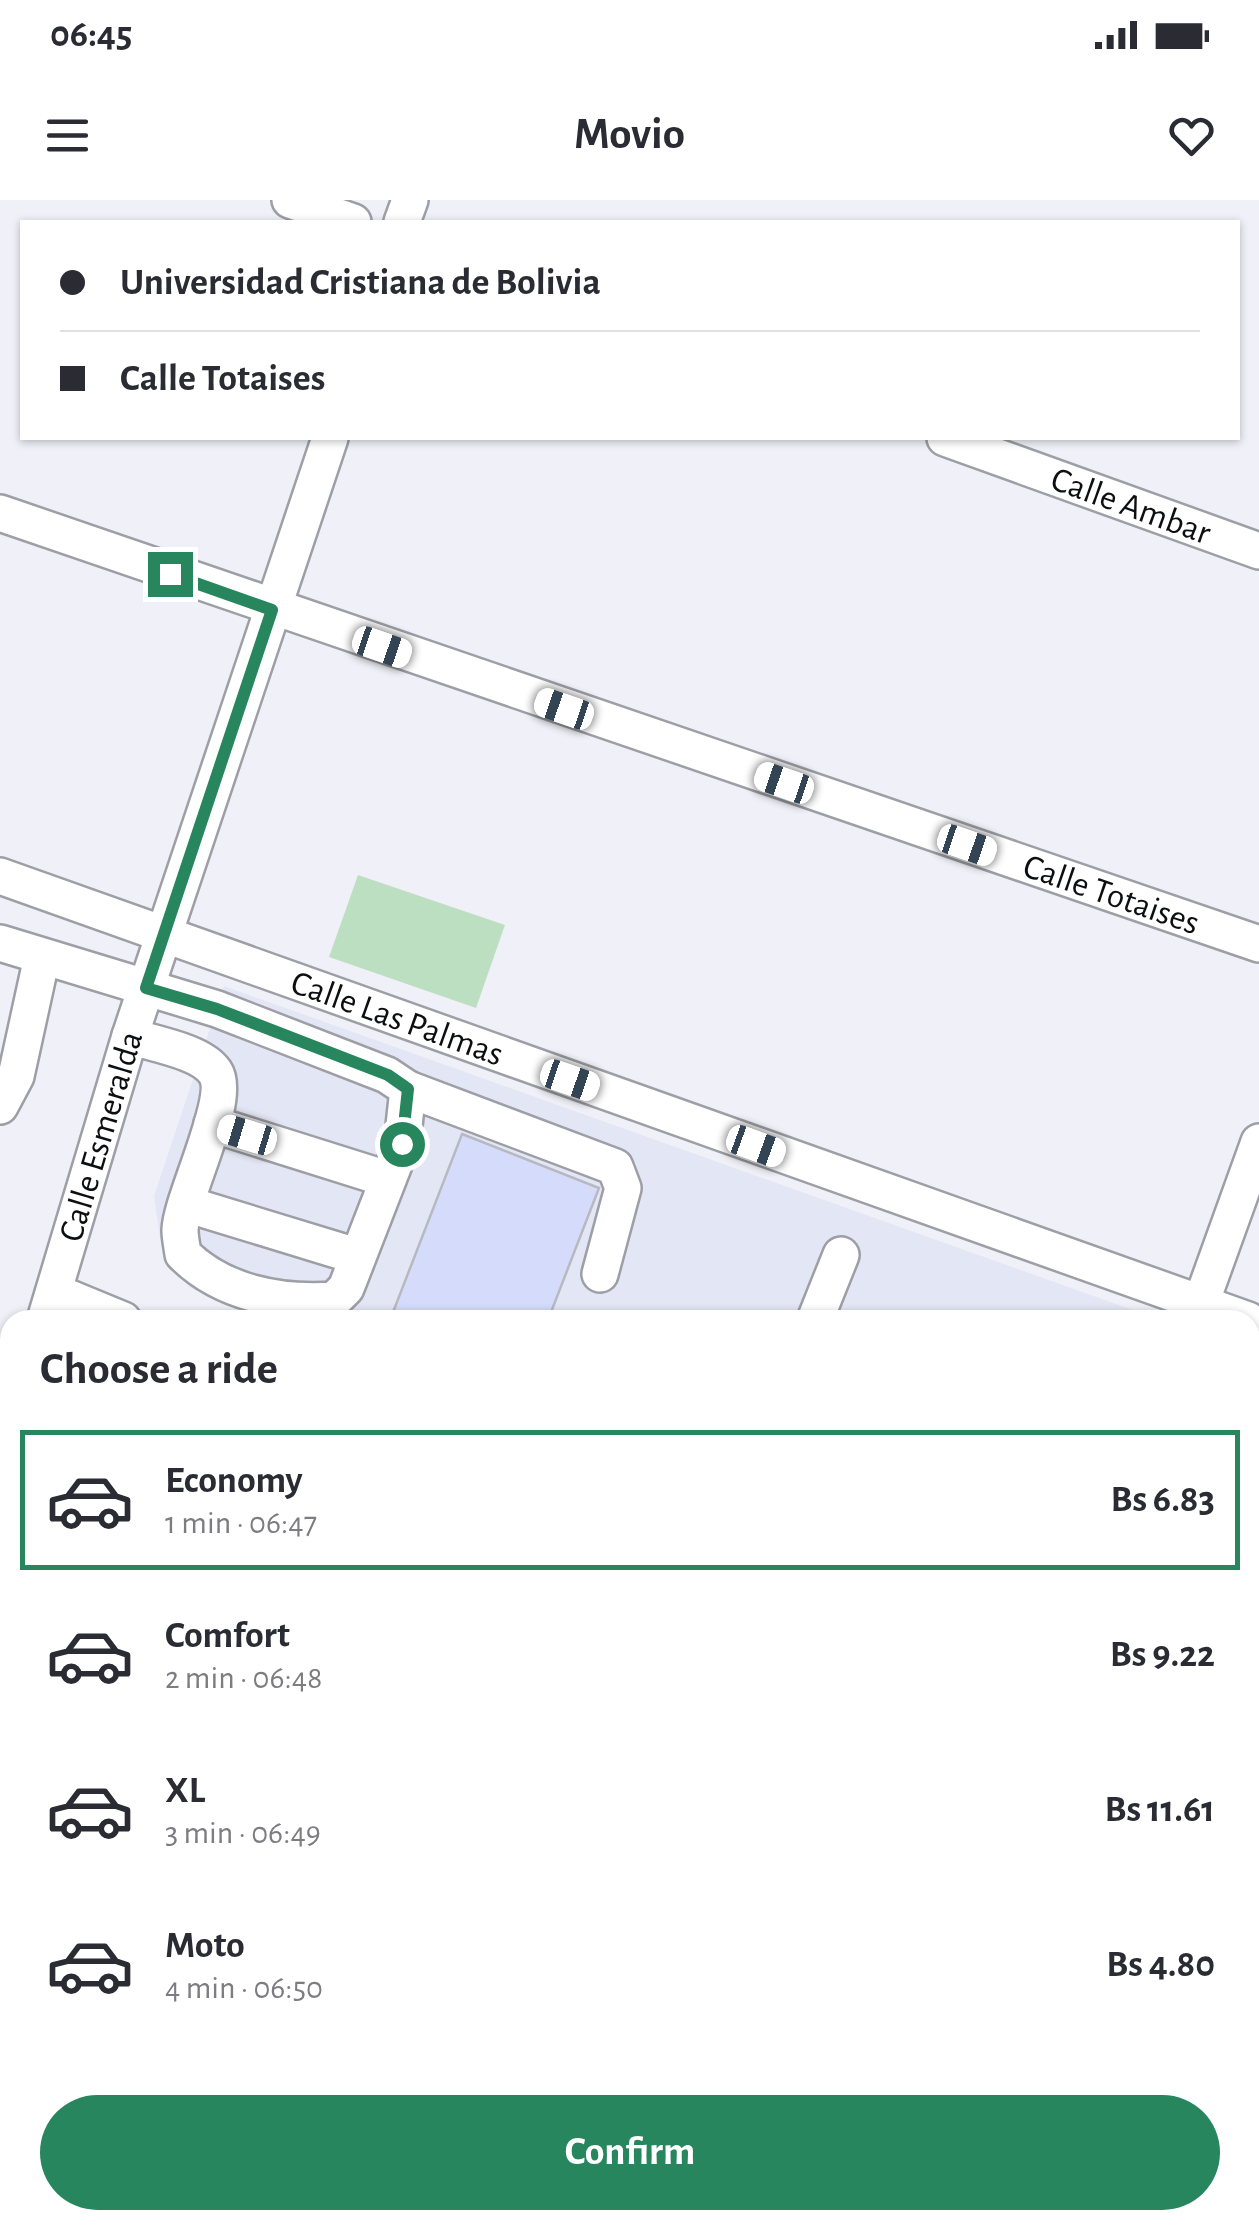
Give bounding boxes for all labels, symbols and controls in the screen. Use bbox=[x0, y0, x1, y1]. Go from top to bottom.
text: 06:45 bbox=[50, 16, 132, 54]
icon: menu bbox=[40, 108, 95, 163]
icon: heart bbox=[1164, 108, 1219, 163]
text: Movio bbox=[574, 112, 685, 157]
text: Universidad Cristiana de Bolivia bbox=[120, 264, 601, 302]
text: Calle Totaises bbox=[120, 360, 325, 398]
street label: Calle Ambar bbox=[1046, 462, 1216, 551]
route end bbox=[148, 552, 193, 597]
car bbox=[349, 623, 415, 671]
car bbox=[531, 685, 597, 733]
car bbox=[751, 759, 817, 807]
car bbox=[934, 821, 1000, 869]
street label: Calle Totaises bbox=[1019, 849, 1204, 941]
street label: Calle Las Palmas bbox=[286, 965, 508, 1073]
street label: Calle Esmeralda bbox=[54, 1027, 149, 1246]
car bbox=[537, 1056, 603, 1104]
car bbox=[214, 1112, 280, 1158]
route start bbox=[380, 1122, 425, 1167]
car bbox=[723, 1122, 789, 1170]
text: Choose a ride bbox=[40, 1347, 278, 1392]
icon: car bbox=[45, 1455, 135, 1545]
text: Economy bbox=[165, 1462, 303, 1500]
text: Bs 6.83 bbox=[1110, 1481, 1215, 1519]
text: 1 min · 06:47 bbox=[165, 1507, 317, 1539]
icon: car bbox=[45, 1610, 135, 1700]
text: Comfort bbox=[165, 1617, 290, 1655]
text: Bs 9.22 bbox=[1110, 1636, 1215, 1674]
text: 2 min · 06:48 bbox=[165, 1662, 322, 1694]
icon: car bbox=[45, 1765, 135, 1855]
text: XL bbox=[165, 1772, 205, 1810]
text: Bs 11.61 bbox=[1105, 1791, 1215, 1829]
text: 3 min · 06:49 bbox=[165, 1817, 321, 1849]
icon: car bbox=[45, 1920, 135, 2010]
text: Moto bbox=[165, 1927, 245, 1965]
text: Bs 4.80 bbox=[1106, 1946, 1215, 1984]
text: 4 min · 06:50 bbox=[165, 1972, 323, 2004]
button: Confirm bbox=[40, 2095, 1220, 2210]

